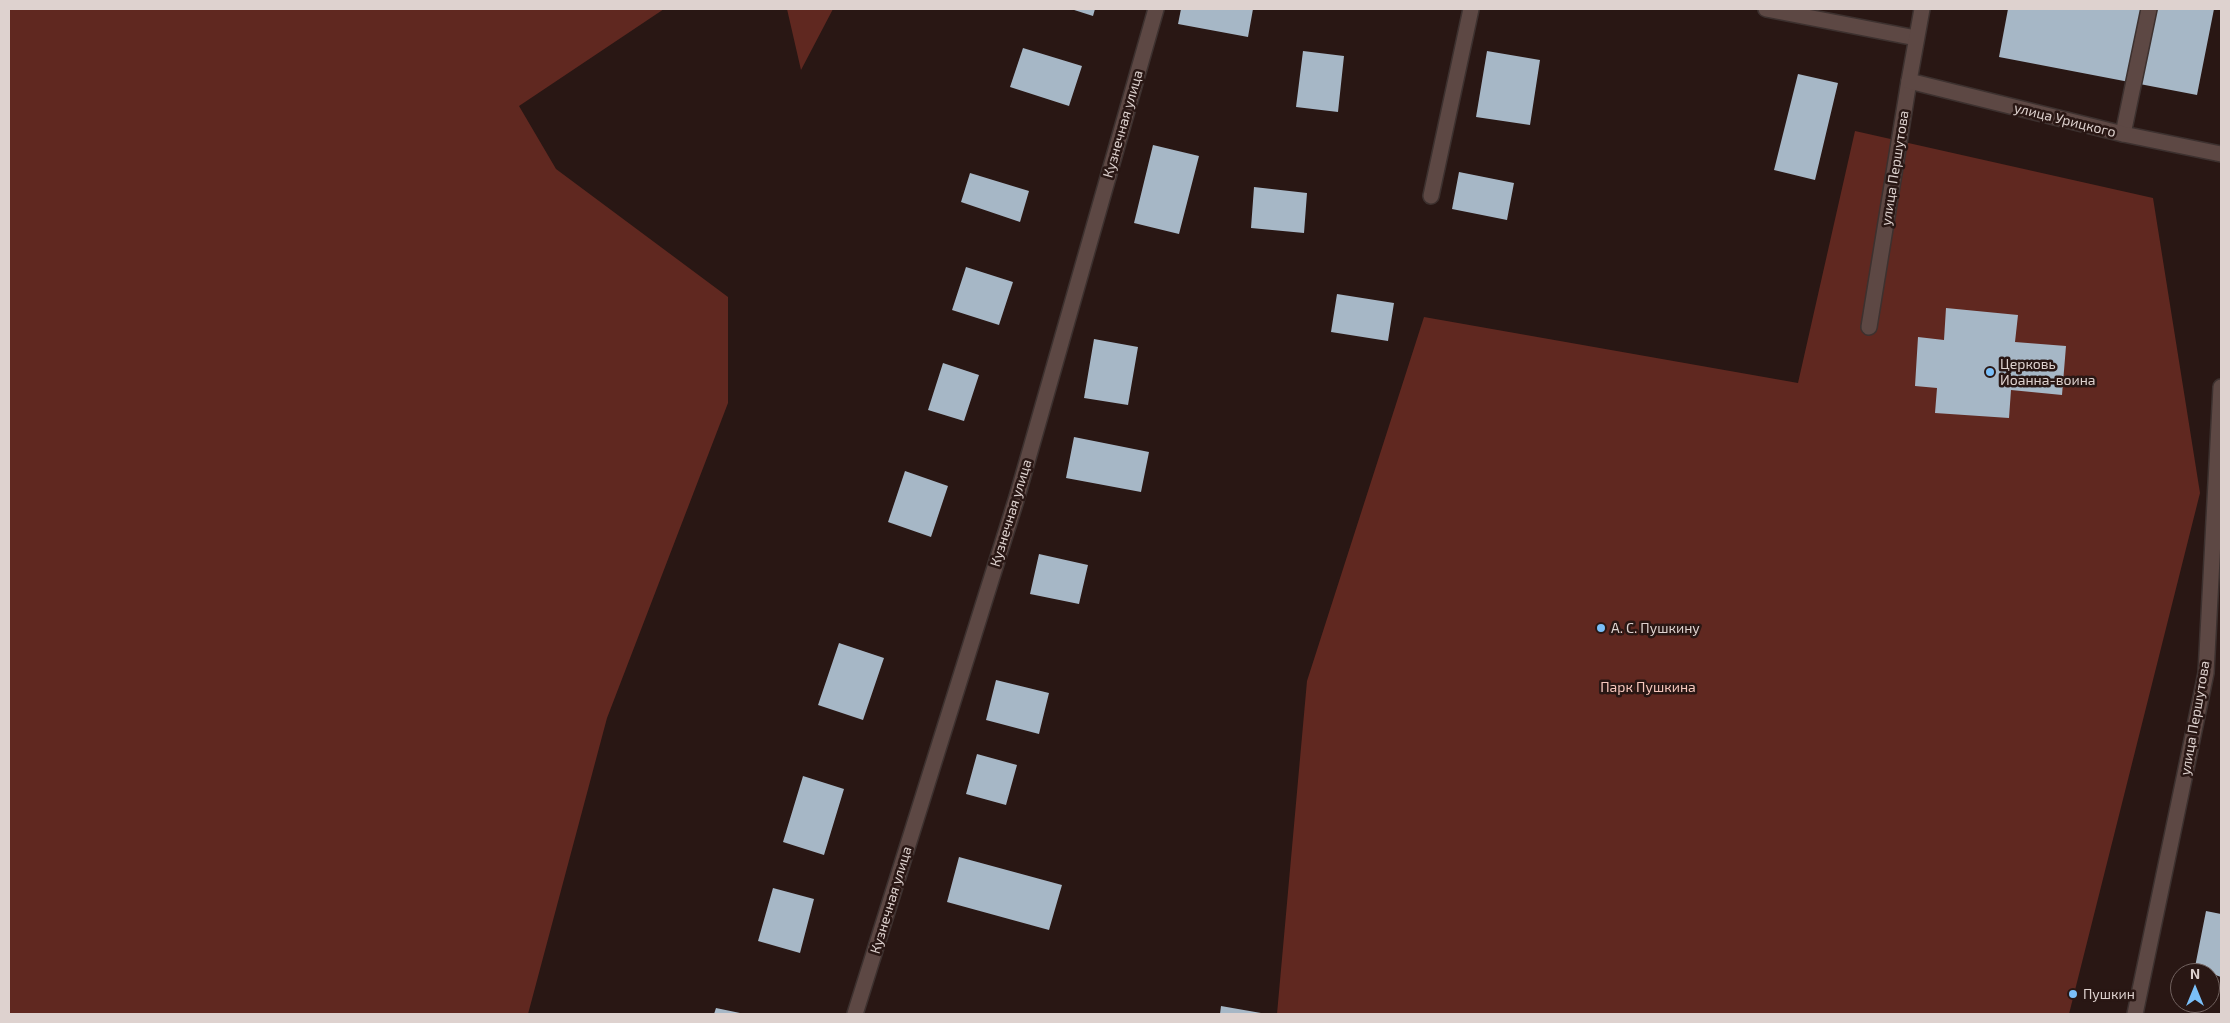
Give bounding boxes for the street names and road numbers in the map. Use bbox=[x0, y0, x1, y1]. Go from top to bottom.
street label: Кузнечная улица bbox=[1100, 68, 1146, 180]
street label: улица Урицкого bbox=[2012, 99, 2118, 141]
street label: улица Першутова bbox=[1878, 109, 1912, 227]
street label: Кузнечная улица bbox=[987, 457, 1035, 569]
street label: улица Першутова bbox=[2177, 659, 2213, 777]
street label: Кузнечная улица bbox=[867, 844, 915, 956]

